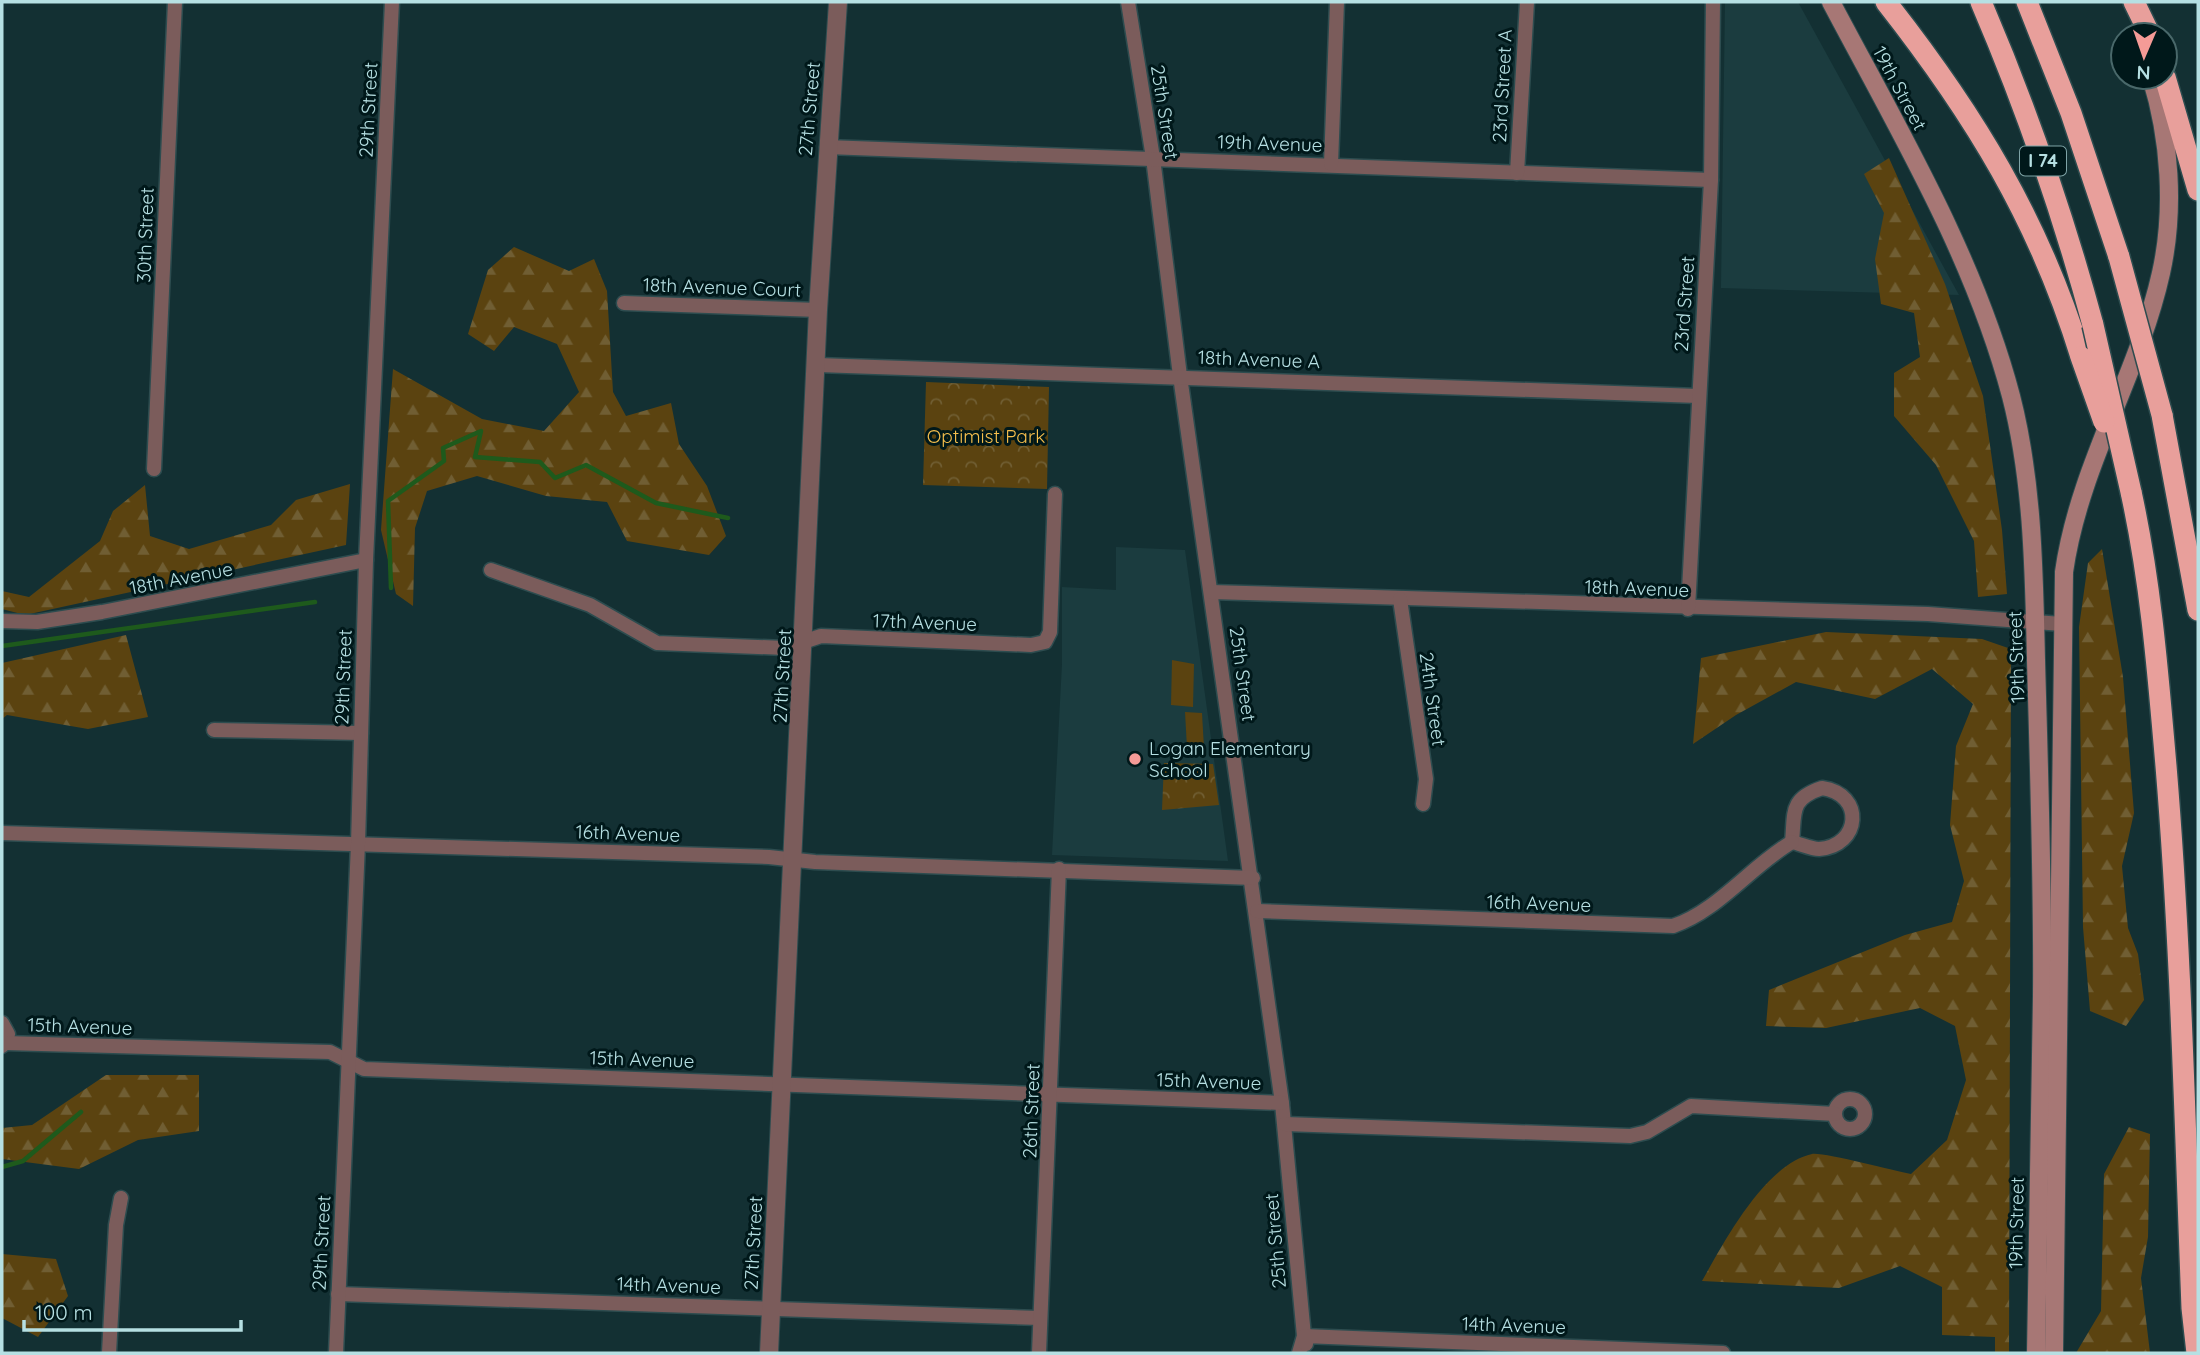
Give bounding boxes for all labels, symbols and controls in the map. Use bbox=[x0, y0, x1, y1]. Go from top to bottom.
north arrow bbox=[2109, 21, 2179, 91]
street label: 23rd Street A bbox=[1487, 29, 1517, 143]
street label: 19th Street bbox=[1868, 42, 1932, 134]
street label: 27th Street bbox=[793, 61, 825, 157]
text: N bbox=[2136, 61, 2151, 85]
street label: 29th Street bbox=[354, 62, 382, 158]
street label: 25th Street bbox=[1146, 63, 1184, 161]
street label: 19th Avenue bbox=[1217, 129, 1323, 157]
road number: I 74 bbox=[2020, 146, 2066, 176]
street label: 30th Street bbox=[131, 187, 159, 283]
street label: 23rd Street bbox=[1669, 255, 1699, 353]
street label: 18th Avenue Court bbox=[642, 272, 802, 302]
street label: 18th Avenue A bbox=[1198, 345, 1320, 373]
park label: Optimist Park bbox=[927, 424, 1045, 448]
street label: 18th Avenue bbox=[127, 556, 235, 600]
street label: 18th Avenue bbox=[1584, 574, 1690, 602]
street label: 17th Avenue bbox=[873, 608, 977, 636]
street label: 19th Street bbox=[2002, 611, 2030, 703]
street label: 25th Street bbox=[1224, 625, 1262, 723]
street label: 27th Street bbox=[768, 628, 796, 724]
street label: 29th Street bbox=[329, 629, 357, 725]
street label: 24th Street bbox=[1415, 650, 1451, 748]
place label: Logan Elementary School bbox=[1149, 736, 1311, 782]
marker: Logan Elementary School bbox=[1127, 751, 1143, 767]
street label: 16th Avenue bbox=[575, 819, 681, 847]
street label: 16th Avenue bbox=[1486, 889, 1592, 917]
street label: 15th Avenue bbox=[27, 1012, 133, 1040]
street label: 15th Avenue bbox=[589, 1045, 695, 1073]
street label: 26th Street bbox=[1017, 1063, 1045, 1159]
street label: 15th Avenue bbox=[1156, 1067, 1262, 1095]
street label: 19th Street bbox=[2003, 1177, 2029, 1269]
street label: 25th Street bbox=[1259, 1193, 1291, 1289]
street label: 29th Street bbox=[307, 1195, 335, 1291]
street label: 27th Street bbox=[739, 1195, 767, 1291]
street label: 14th Avenue bbox=[617, 1271, 721, 1299]
scale bar bbox=[24, 1288, 242, 1332]
text: 100 m bbox=[35, 1299, 93, 1325]
street label: 14th Avenue bbox=[1462, 1311, 1566, 1339]

